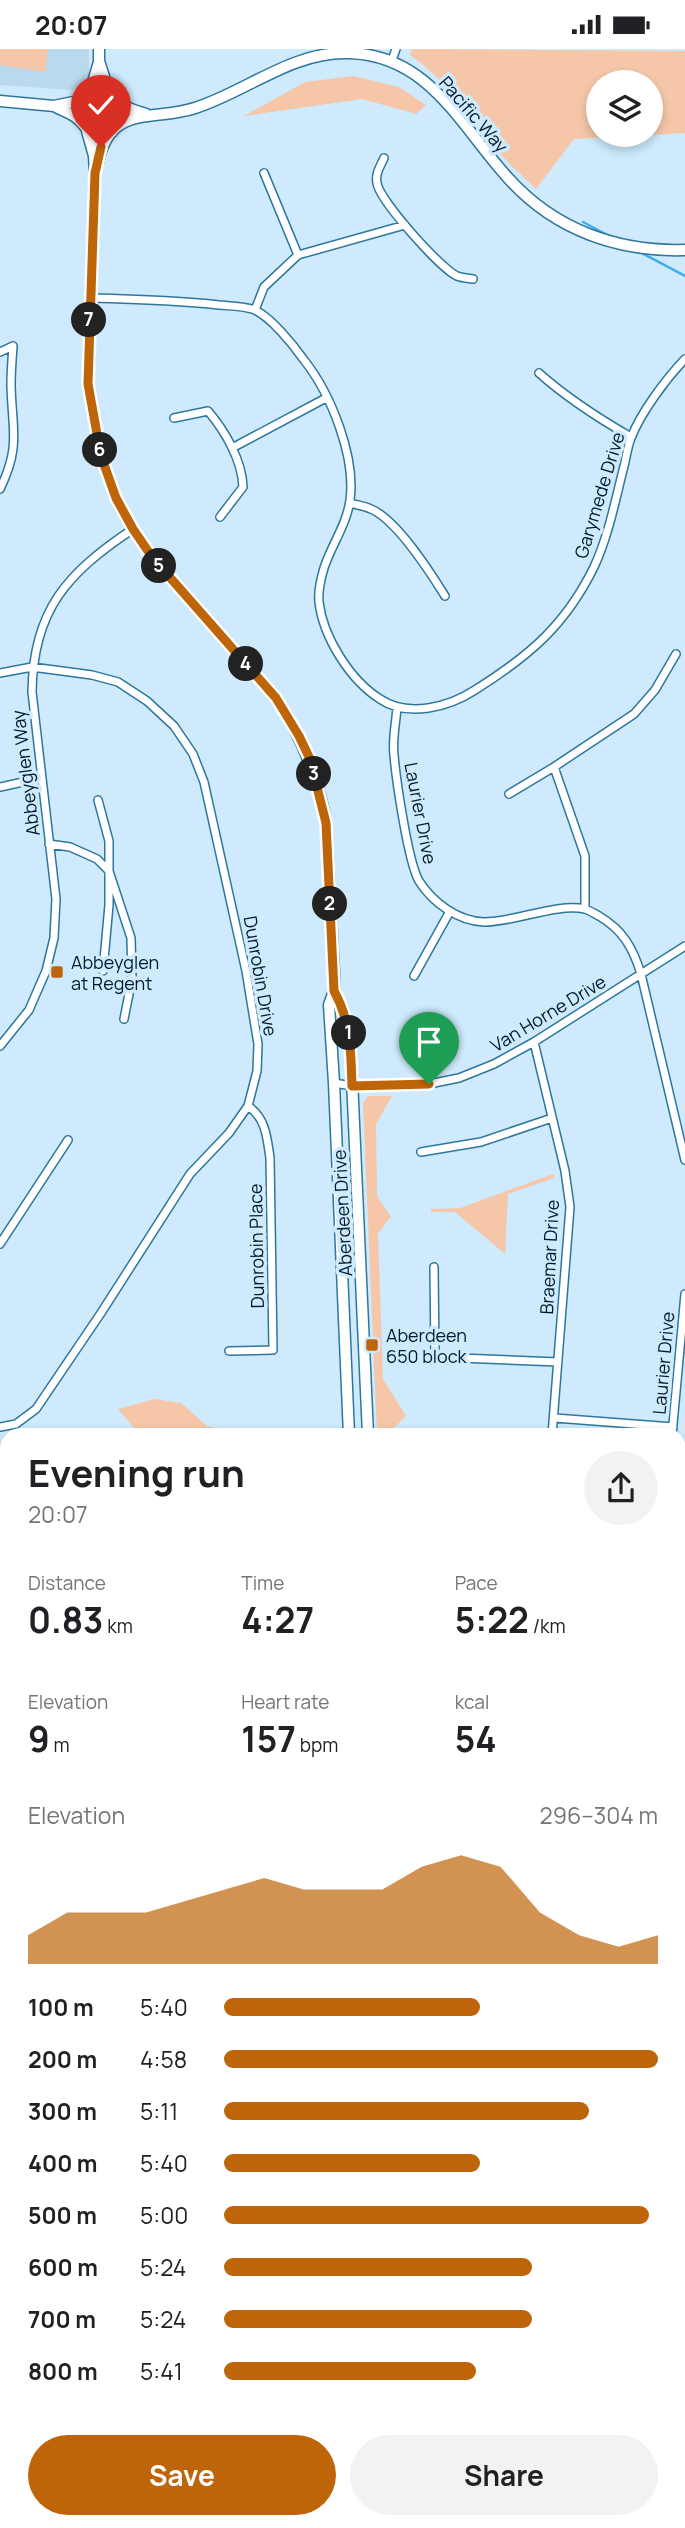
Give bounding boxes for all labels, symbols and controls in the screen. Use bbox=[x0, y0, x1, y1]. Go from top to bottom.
text: 20:07 bbox=[35, 7, 107, 43]
map controls bbox=[586, 70, 663, 147]
button: layers bbox=[586, 70, 663, 147]
street label: Pacific Way bbox=[434, 71, 514, 158]
pin bbox=[71, 75, 131, 147]
icon: check bbox=[82, 86, 120, 124]
pin: 7 bbox=[72, 303, 106, 337]
text: 7 bbox=[83, 306, 94, 332]
street label: Garymede Drive bbox=[568, 429, 630, 561]
pin: 6 bbox=[82, 433, 118, 467]
text: 6 bbox=[94, 436, 105, 462]
pin: 5 bbox=[142, 549, 176, 583]
text: 5 bbox=[153, 552, 164, 578]
pin: 4 bbox=[229, 647, 264, 681]
text: 4 bbox=[240, 650, 251, 676]
street label: Abbeyglen Way bbox=[5, 708, 45, 837]
pin: 3 bbox=[296, 757, 332, 791]
text: 3 bbox=[308, 760, 319, 786]
street label: Laurier Drive bbox=[399, 760, 443, 866]
pin: 2 bbox=[312, 887, 348, 921]
text: 2 bbox=[324, 890, 335, 916]
street label: Dunrobin Drive bbox=[239, 914, 283, 1038]
place label: Abbeyglen at Regent bbox=[71, 950, 159, 995]
marker: Abbeyglen at Regent bbox=[49, 964, 65, 980]
street label: Van Horne Drive bbox=[486, 969, 610, 1057]
pin bbox=[399, 1012, 459, 1084]
pin: 1 bbox=[332, 1016, 366, 1051]
text: 1 bbox=[344, 1019, 353, 1045]
icon: arrive bbox=[410, 1023, 448, 1061]
street label: Aberdeen Drive bbox=[327, 1149, 357, 1277]
street label: Dunrobin Place bbox=[243, 1183, 269, 1309]
street label: Braemar Drive bbox=[534, 1199, 564, 1315]
street label: Laurier Drive bbox=[647, 1311, 679, 1415]
place label: Aberdeen 650 block bbox=[386, 1323, 468, 1368]
marker: Aberdeen 650 block bbox=[364, 1337, 380, 1353]
text: Evening run bbox=[28, 1446, 245, 1498]
button: share bbox=[584, 1451, 658, 1525]
text: 20:07 bbox=[28, 1498, 88, 1530]
text: Distance bbox=[28, 1570, 106, 1596]
text: Time bbox=[241, 1570, 284, 1596]
text: Pace bbox=[455, 1570, 498, 1596]
text: 0.83 bbox=[28, 1596, 103, 1644]
text: 4:27 bbox=[241, 1596, 314, 1644]
text: 5:22 bbox=[455, 1596, 529, 1644]
text: km bbox=[103, 1613, 133, 1639]
text: /km bbox=[529, 1613, 566, 1639]
text: Elevation bbox=[28, 1689, 108, 1715]
text: Heart rate bbox=[241, 1689, 329, 1715]
text: kcal bbox=[455, 1689, 489, 1715]
text: 9 bbox=[28, 1715, 50, 1763]
text: 157 bbox=[241, 1715, 296, 1763]
text: 54 bbox=[455, 1715, 496, 1763]
text: m bbox=[50, 1732, 70, 1758]
text: bpm bbox=[296, 1732, 338, 1758]
text: Elevation bbox=[28, 1799, 125, 1831]
text: 296–304 m bbox=[540, 1799, 658, 1831]
text: 100 m bbox=[28, 1991, 94, 2023]
text: 5:40 bbox=[140, 1991, 188, 2023]
text: 200 m bbox=[28, 2043, 97, 2075]
text: 4:58 bbox=[140, 2043, 187, 2075]
text: 300 m bbox=[28, 2095, 97, 2127]
text: 5:11 bbox=[140, 2095, 178, 2127]
text: 400 m bbox=[28, 2147, 98, 2179]
text: 5:40 bbox=[140, 2147, 188, 2179]
text: 500 m bbox=[28, 2199, 97, 2231]
text: 5:00 bbox=[140, 2199, 188, 2231]
text: 600 m bbox=[28, 2251, 98, 2283]
text: 5:24 bbox=[140, 2251, 186, 2283]
text: 700 m bbox=[28, 2303, 96, 2335]
text: 5:24 bbox=[140, 2303, 186, 2335]
text: 800 m bbox=[28, 2355, 98, 2387]
text: 5:41 bbox=[140, 2355, 183, 2387]
button: Save bbox=[28, 2435, 336, 2515]
button: Share bbox=[350, 2435, 658, 2515]

